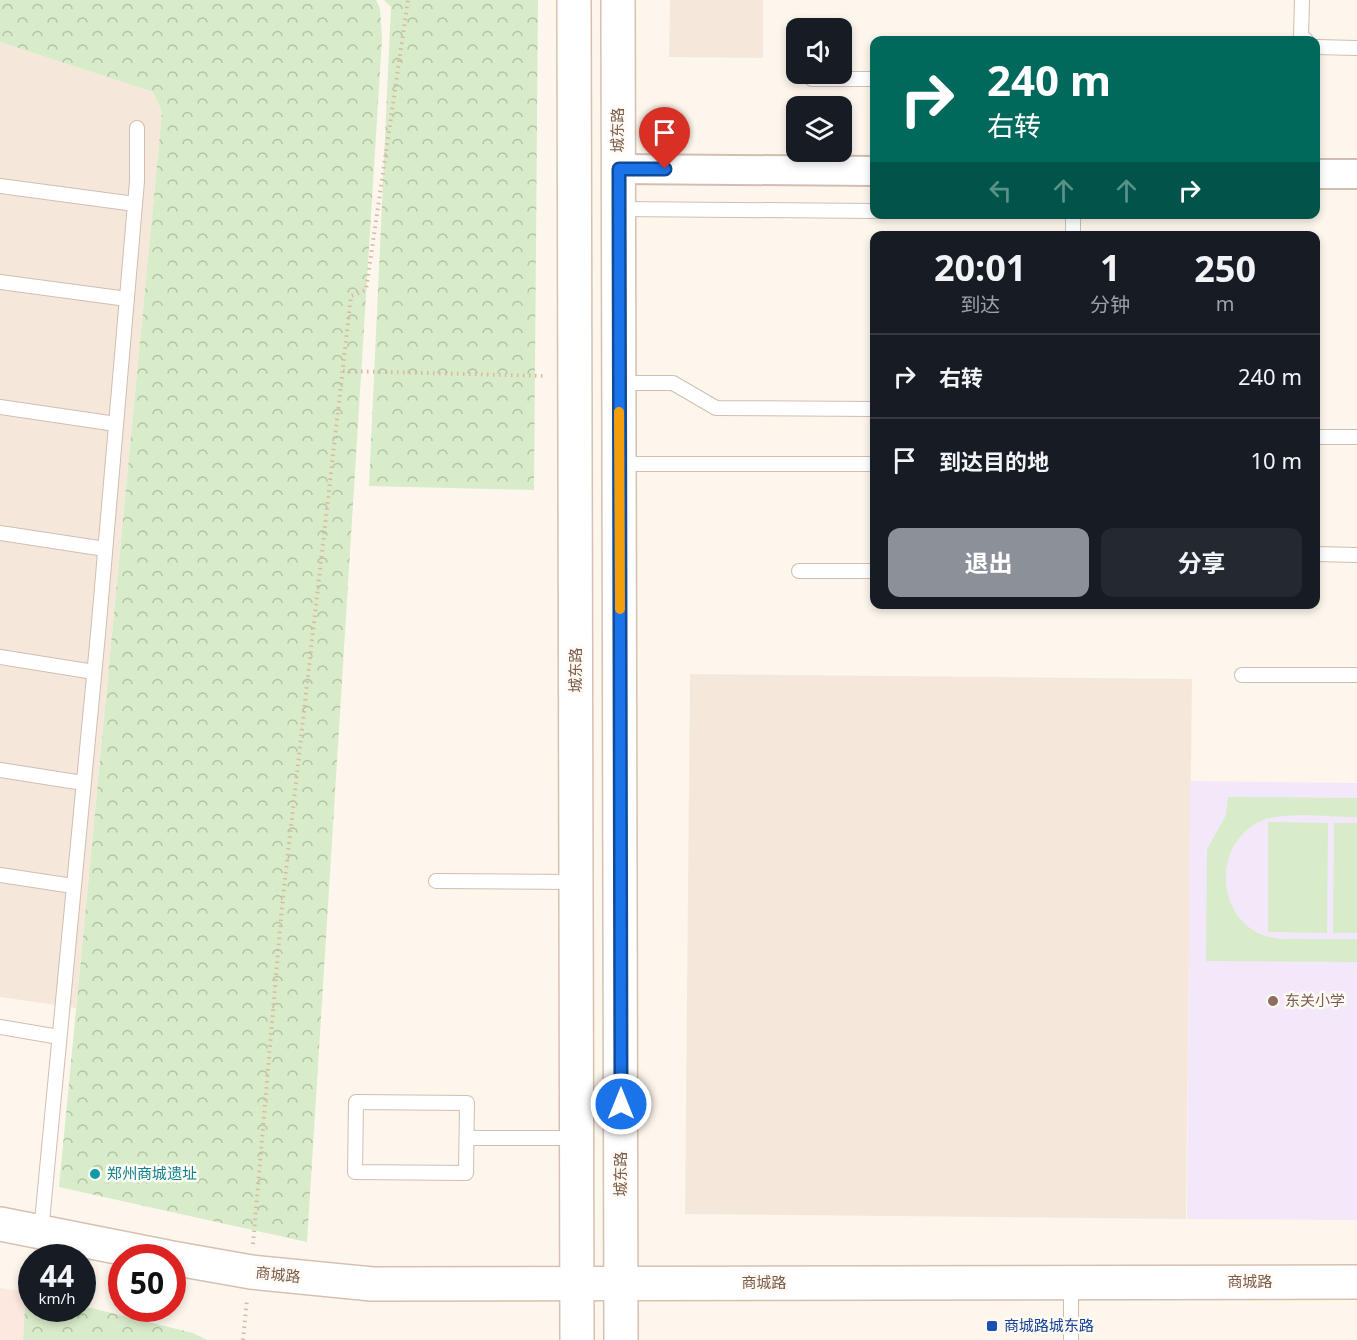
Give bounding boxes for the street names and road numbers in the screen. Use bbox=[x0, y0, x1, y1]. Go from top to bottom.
street label: 城东路 bbox=[607, 107, 627, 153]
street label: 城东路 bbox=[565, 647, 585, 693]
street label: 城东路 bbox=[610, 1151, 630, 1197]
street label: 商城路 bbox=[255, 1262, 302, 1286]
street label: 商城路 bbox=[1227, 1271, 1273, 1291]
street label: 商城路 bbox=[741, 1272, 787, 1292]

